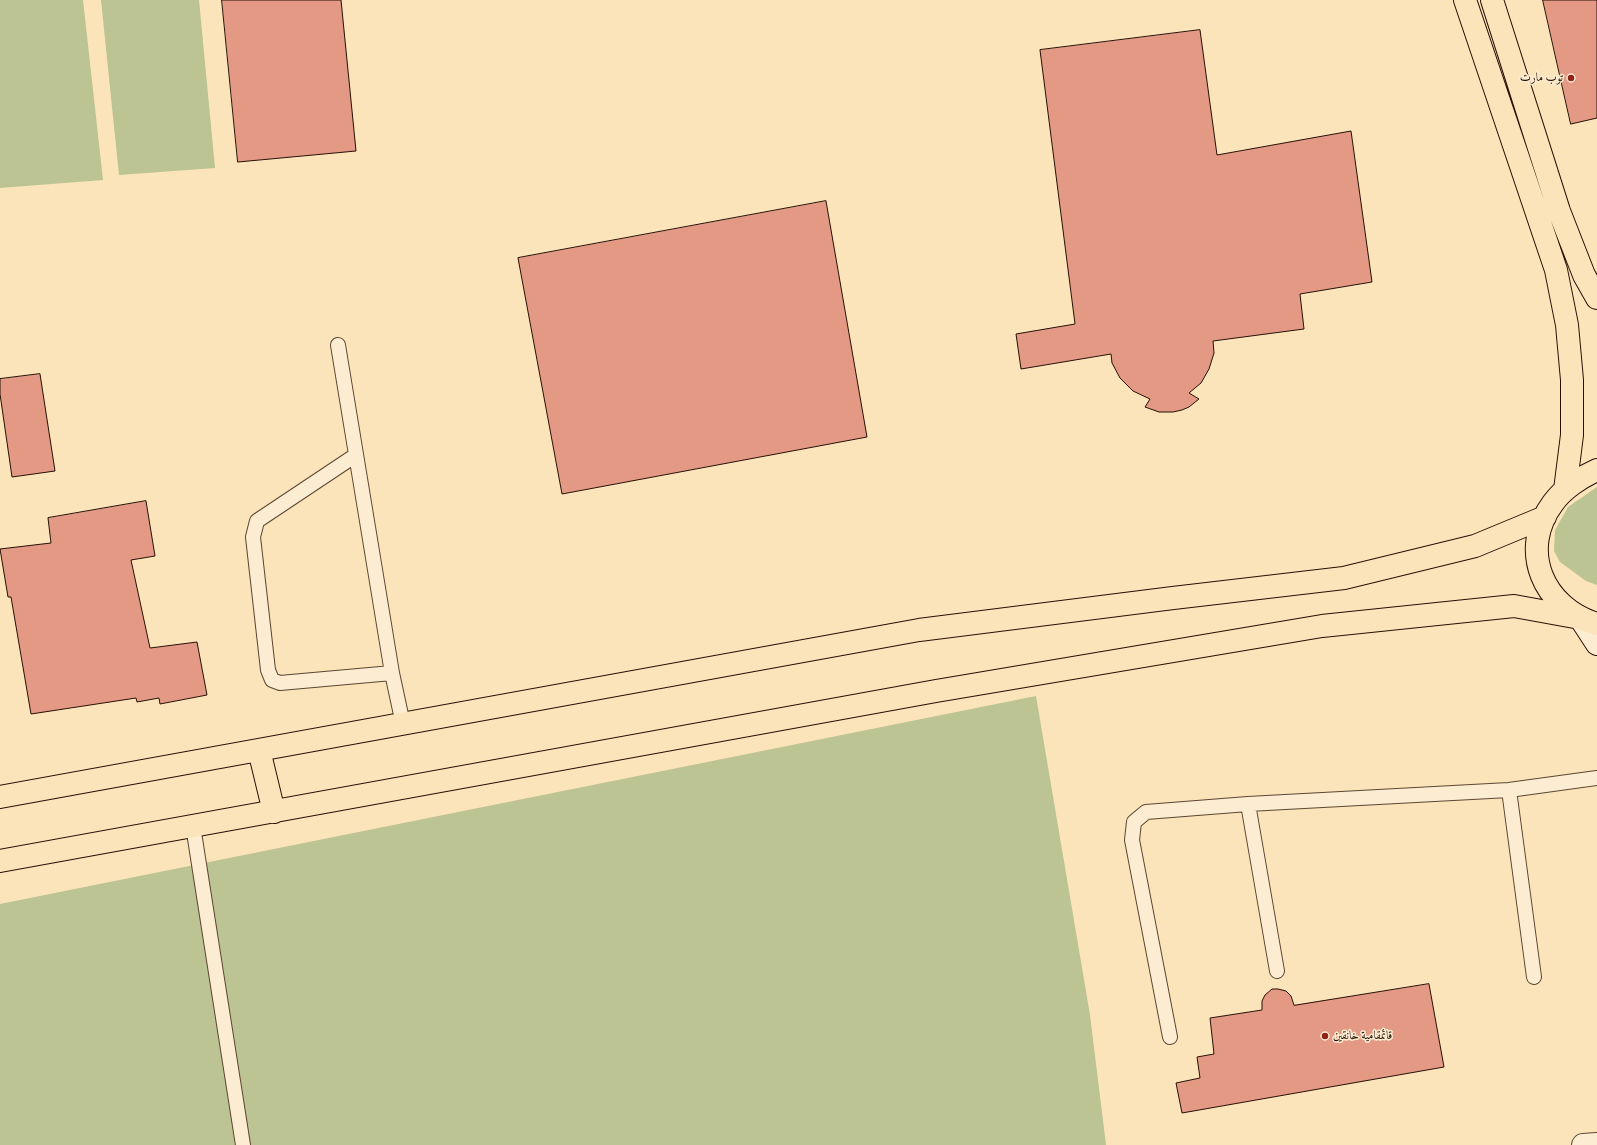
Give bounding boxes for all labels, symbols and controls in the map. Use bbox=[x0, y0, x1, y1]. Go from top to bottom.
place label: توب مارت bbox=[1520, 71, 1563, 85]
marker: توب مارت bbox=[1566, 73, 1576, 83]
place label: قائمقامية خانقين bbox=[1333, 1029, 1392, 1043]
marker: قائمقامية خانقين bbox=[1320, 1031, 1330, 1041]

